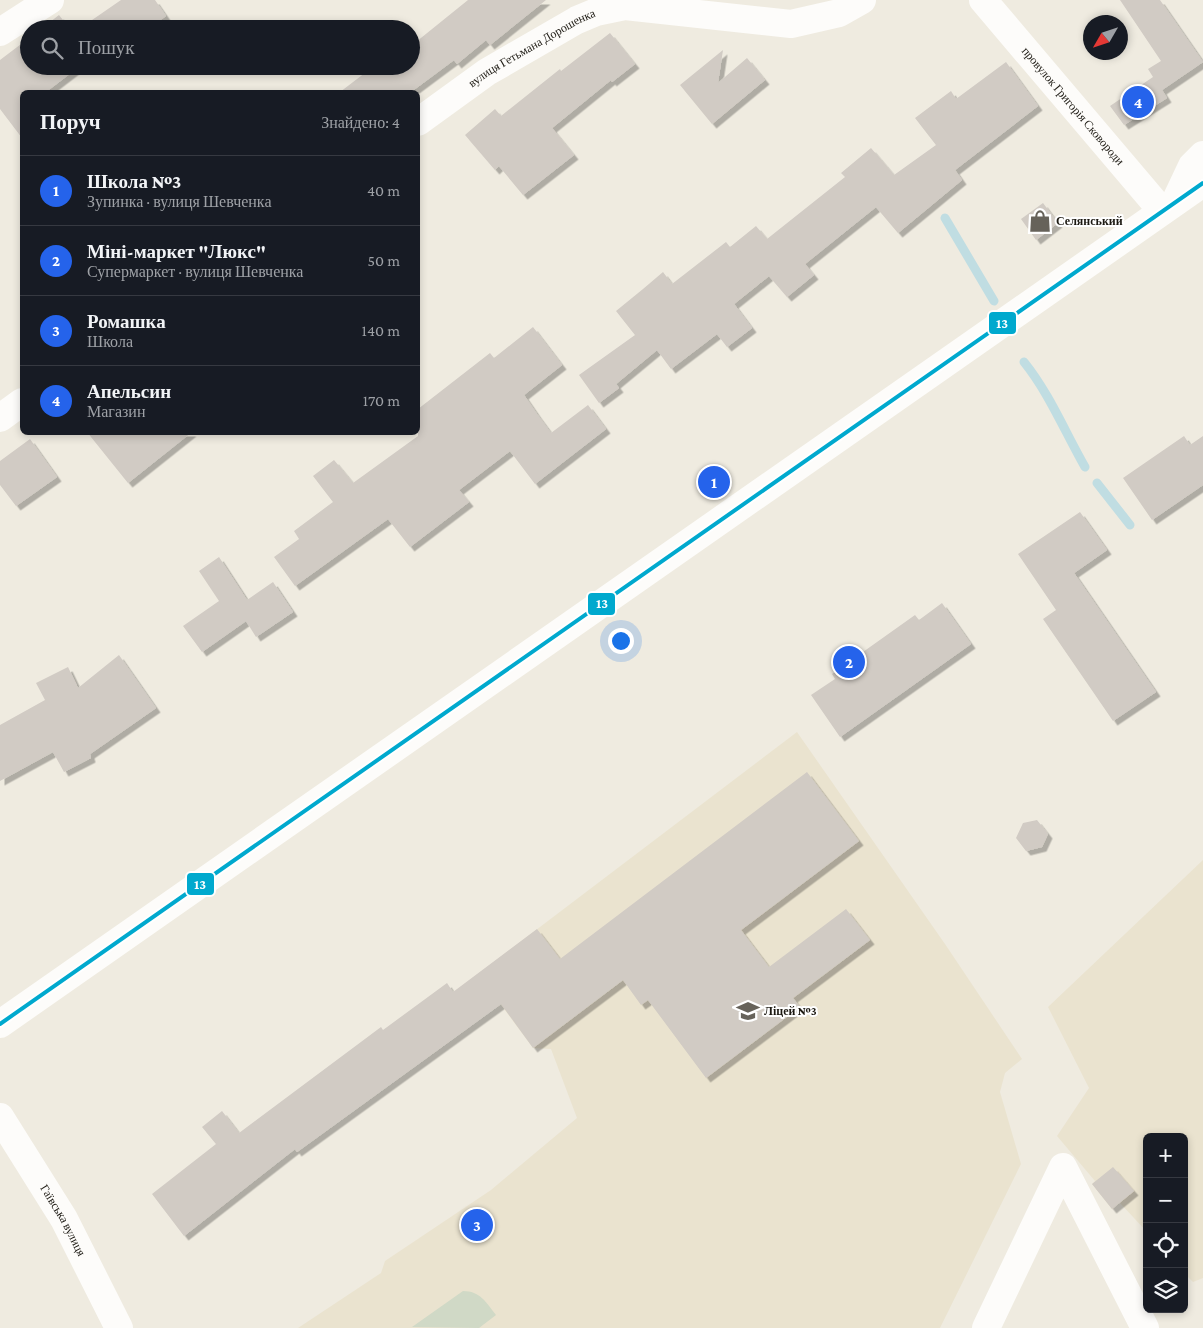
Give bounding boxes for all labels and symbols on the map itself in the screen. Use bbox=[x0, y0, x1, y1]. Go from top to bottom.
street label: вулиця Гетьмана Дорошенка bbox=[466, 6, 598, 90]
north arrow bbox=[1083, 15, 1128, 60]
street label: провулок Григорія Сковороди bbox=[1019, 44, 1127, 168]
pin: 4 bbox=[1122, 83, 1154, 121]
shop icon: Селянський bbox=[1027, 208, 1053, 234]
place label: Селянський bbox=[1056, 214, 1123, 228]
line badge: 13 bbox=[988, 311, 1017, 335]
text: 13 bbox=[996, 315, 1008, 331]
pin: 1 bbox=[698, 463, 730, 501]
line badge: 13 bbox=[587, 592, 616, 616]
text: 13 bbox=[596, 595, 608, 611]
your location bbox=[608, 628, 634, 654]
pin: 2 bbox=[833, 643, 865, 681]
line badge: 13 bbox=[186, 872, 215, 896]
text: 13 bbox=[194, 876, 206, 892]
school or university icon: Ліцей №3 bbox=[735, 998, 761, 1024]
place label: Ліцей №3 bbox=[764, 1004, 817, 1018]
street label: Гаївська вулиця bbox=[37, 1182, 89, 1259]
pin: 3 bbox=[461, 1206, 493, 1244]

